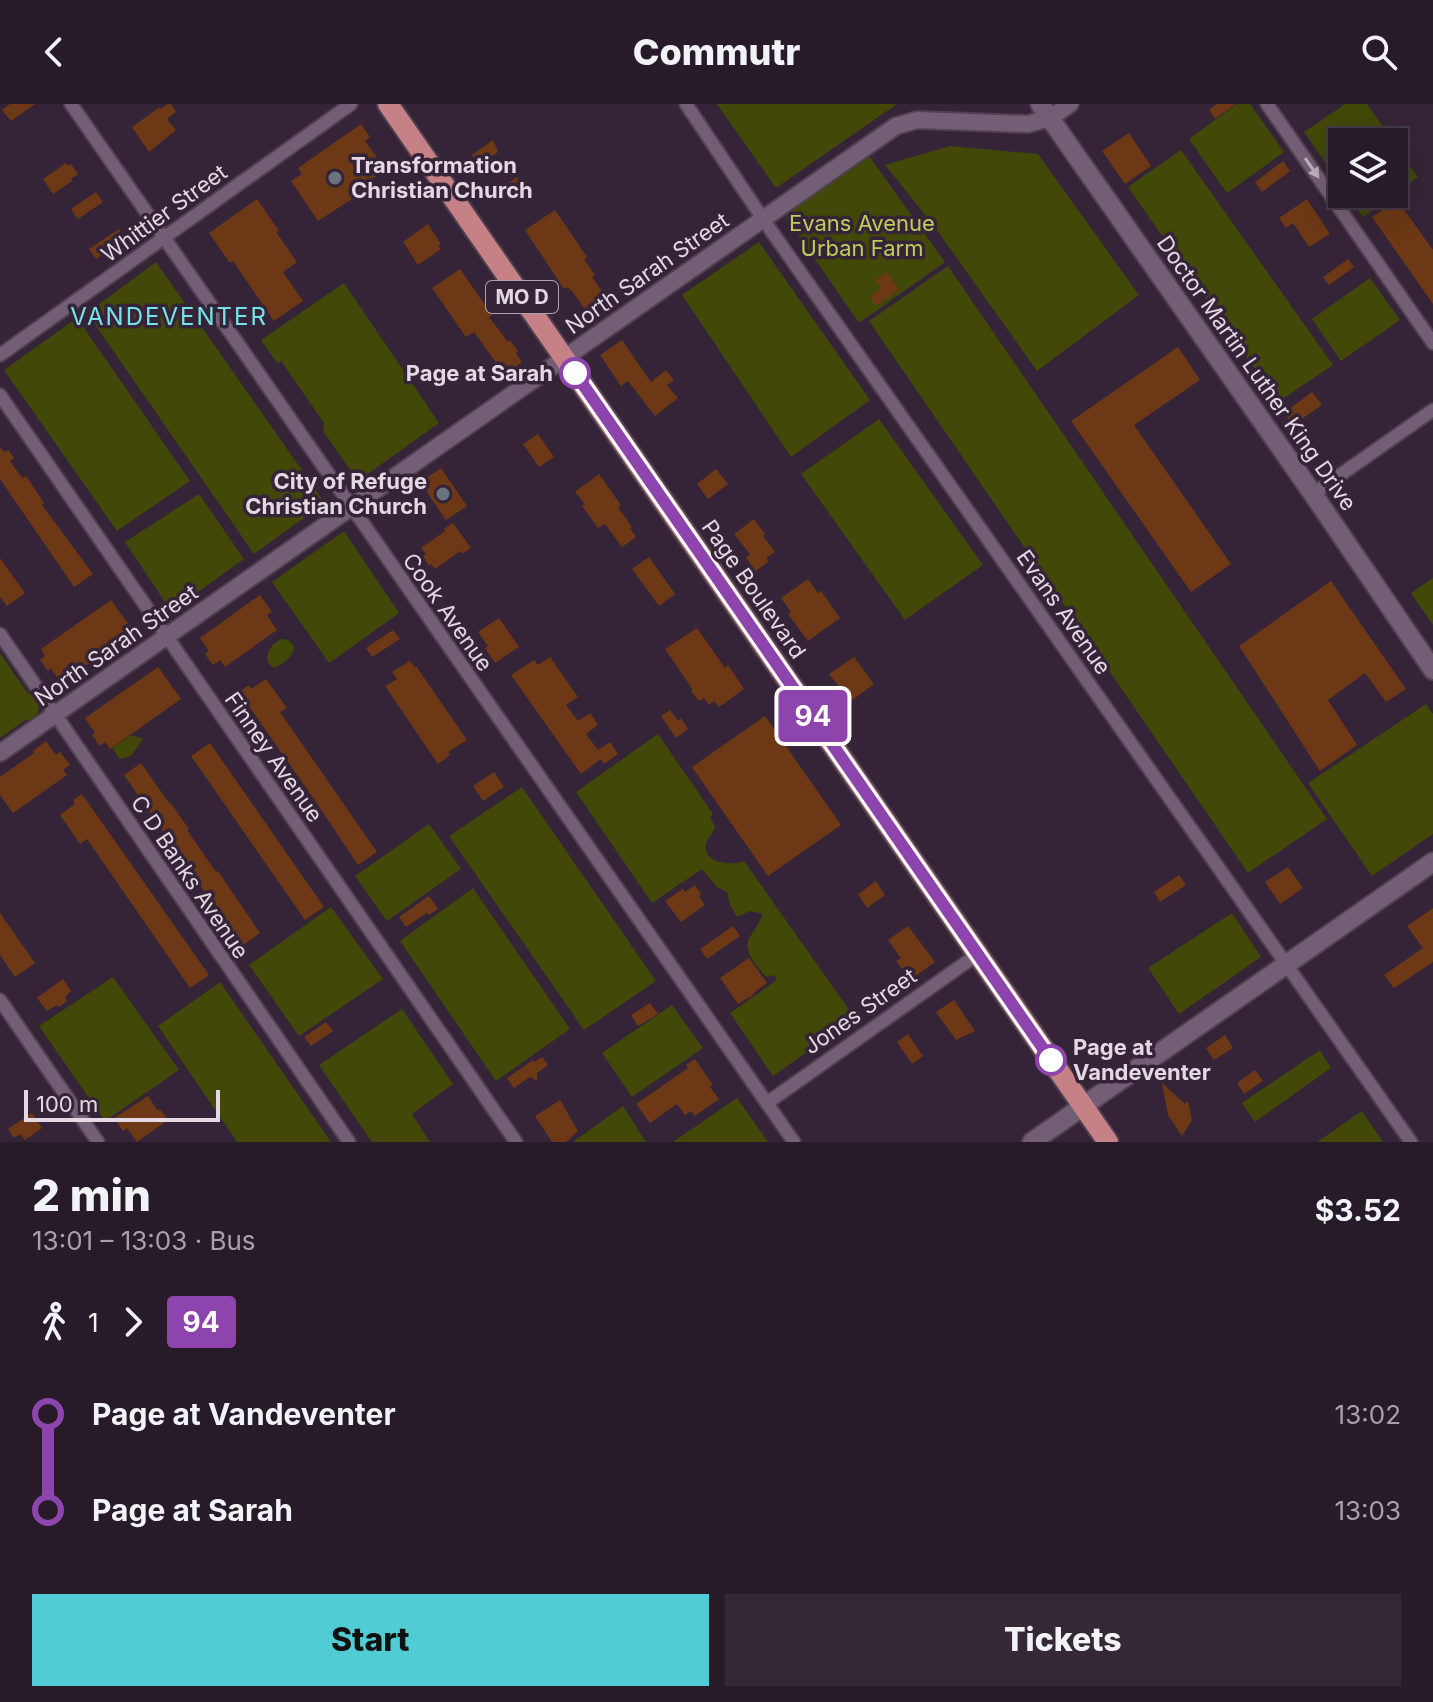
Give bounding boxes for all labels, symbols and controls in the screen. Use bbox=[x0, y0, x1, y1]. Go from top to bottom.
icon: back bbox=[32, 30, 76, 74]
text: Commutr bbox=[633, 30, 800, 74]
icon: search bbox=[1357, 30, 1401, 74]
map controls bbox=[1328, 128, 1408, 208]
button: layers bbox=[1328, 128, 1408, 208]
place label: Transformation Christian Church bbox=[351, 152, 533, 203]
one-way arrow bbox=[1304, 158, 1319, 179]
street label: Whittier Street bbox=[96, 159, 232, 267]
marker: Transformation Christian Church bbox=[326, 169, 344, 187]
street label: North Sarah Street bbox=[560, 207, 734, 339]
park label: Evans Avenue Urban Farm bbox=[789, 210, 935, 261]
street label: Doctor Martin Luther King Drive bbox=[1152, 231, 1362, 515]
road number: MO D bbox=[486, 281, 558, 313]
district label: VANDEVENTER bbox=[70, 302, 268, 331]
marker: Page at Sarah bbox=[560, 358, 590, 388]
place label: Page at Sarah bbox=[406, 360, 553, 386]
place label: City of Refuge Christian Church bbox=[245, 468, 427, 519]
marker: City of Refuge Christian Church bbox=[434, 485, 452, 503]
street label: Page Boulevard bbox=[697, 515, 811, 663]
street label: Evans Avenue bbox=[1012, 545, 1116, 679]
street label: Cook Avenue bbox=[398, 548, 498, 676]
street label: North Sarah Street bbox=[29, 579, 203, 711]
street label: Finney Avenue bbox=[220, 687, 328, 827]
line badge: 94 bbox=[777, 690, 849, 742]
text: 94 bbox=[794, 699, 832, 733]
street label: C D Banks Avenue bbox=[126, 790, 254, 964]
street label: Jones Street bbox=[799, 963, 921, 1059]
place label: Page at Vandeventer bbox=[1073, 1034, 1211, 1085]
marker: Page at Vandeventer bbox=[1036, 1045, 1066, 1075]
scale bar bbox=[24, 1086, 220, 1122]
text: 100 m bbox=[36, 1091, 98, 1117]
text: 2 min bbox=[32, 1168, 151, 1222]
text: $3.52 bbox=[1315, 1192, 1401, 1228]
text: 13:01 – 13:03 · Bus bbox=[32, 1225, 256, 1256]
icon: walk bbox=[32, 1300, 76, 1344]
icon: forward bbox=[111, 1300, 155, 1344]
text: 94 bbox=[183, 1305, 220, 1339]
text: 1 bbox=[88, 1307, 99, 1338]
text: Page at Vandeventer bbox=[92, 1396, 396, 1432]
text: 13:02 bbox=[1335, 1399, 1401, 1430]
text: Page at Sarah bbox=[92, 1492, 293, 1528]
text: 13:03 bbox=[1334, 1495, 1401, 1526]
button: Start bbox=[32, 1594, 709, 1686]
button: Tickets bbox=[725, 1594, 1401, 1686]

